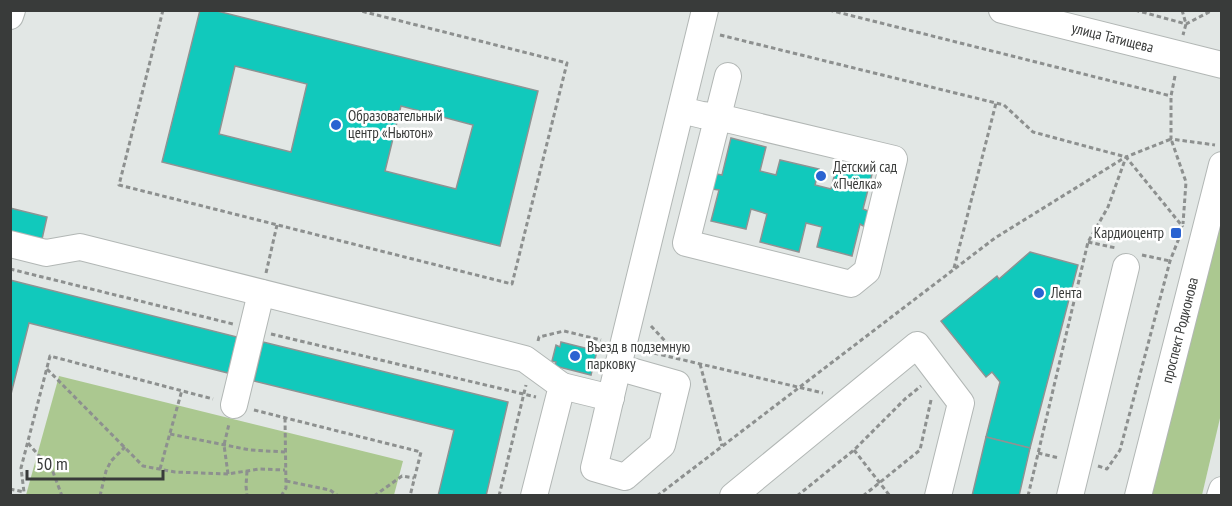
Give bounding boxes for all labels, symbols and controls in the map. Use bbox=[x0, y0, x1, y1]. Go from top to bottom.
street label: улица Татищева bbox=[1070, 18, 1156, 57]
place label: Образовательный центр «Ньютон» bbox=[348, 106, 443, 142]
marker: Образовательный центр «Ньютон» bbox=[329, 118, 343, 132]
place label: Детский сад «Пчёлка» bbox=[833, 157, 898, 193]
marker: Детский сад «Пчёлка» bbox=[814, 169, 828, 183]
place label: Кардиоцентр bbox=[1094, 223, 1164, 242]
marker: Кардиоцентр bbox=[1169, 226, 1183, 240]
street label: проспект Родионова bbox=[1157, 275, 1202, 385]
place label: Лента bbox=[1050, 283, 1082, 302]
marker: Лента bbox=[1032, 286, 1046, 300]
place label: Въезд в подземную парковку bbox=[587, 337, 690, 373]
marker: Въезд в подземную парковку bbox=[568, 349, 582, 363]
scale bar bbox=[27, 443, 164, 481]
text: 50 m bbox=[36, 452, 68, 475]

